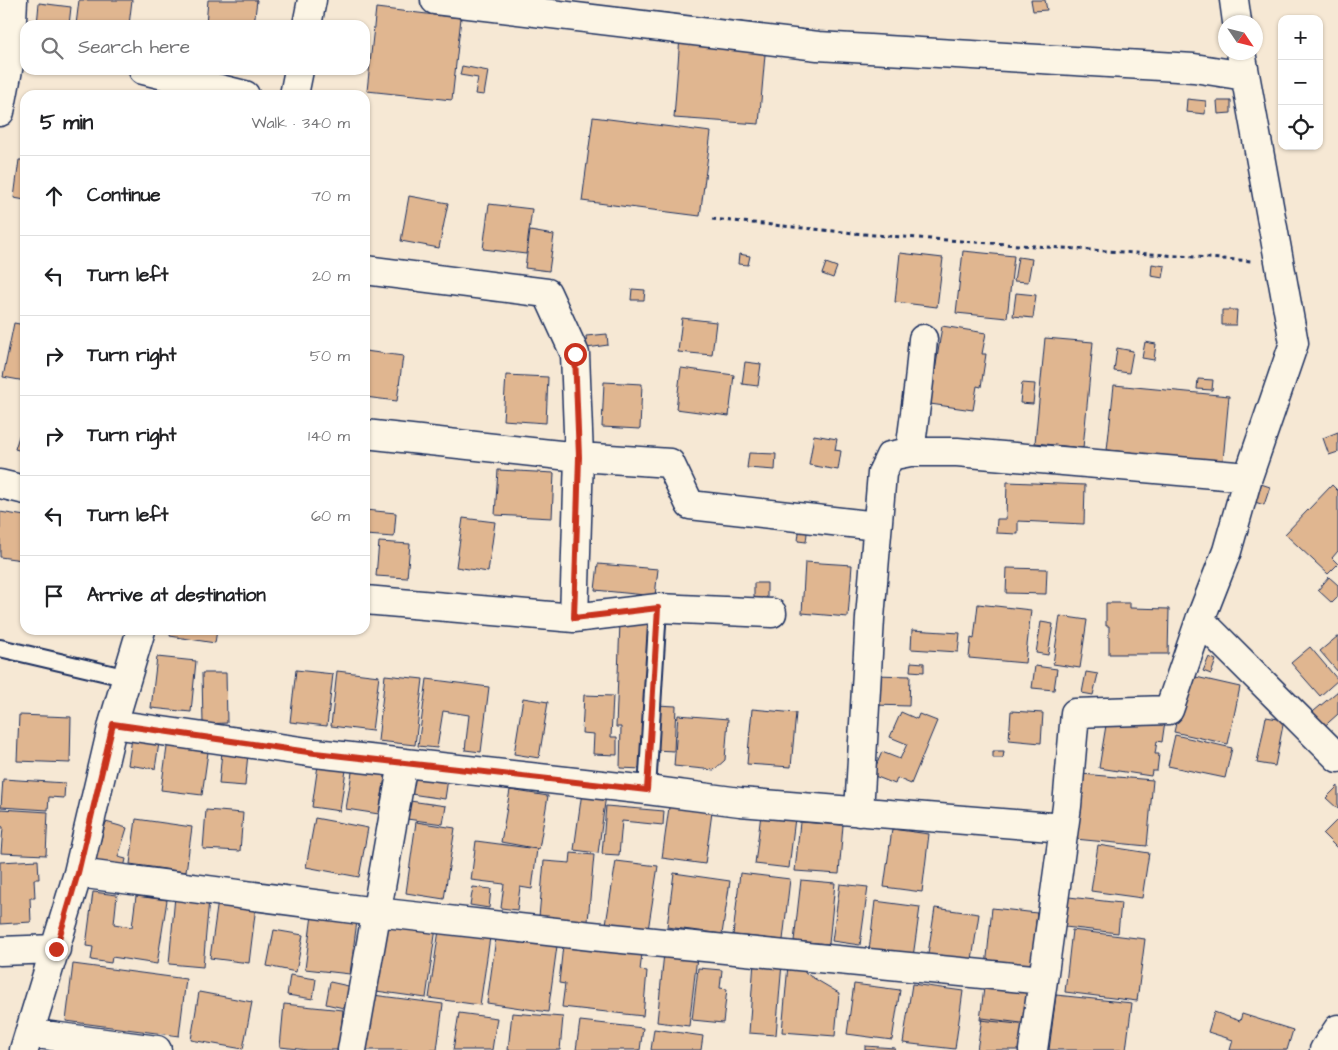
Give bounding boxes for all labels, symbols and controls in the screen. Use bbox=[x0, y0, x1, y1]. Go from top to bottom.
north arrow bbox=[1218, 15, 1263, 60]
map controls bbox=[1278, 15, 1323, 150]
button: + bbox=[1278, 15, 1323, 60]
search box bbox=[20, 20, 370, 75]
icon: search bbox=[38, 34, 66, 62]
text: Search here bbox=[78, 34, 190, 61]
button: − bbox=[1278, 60, 1323, 105]
button: locate bbox=[1278, 105, 1323, 150]
text: 5 min bbox=[40, 108, 93, 137]
text: Walk · 340 m bbox=[251, 112, 350, 134]
icon: ahead bbox=[40, 182, 68, 210]
text: Continue bbox=[87, 182, 161, 209]
text: 70 m bbox=[311, 185, 350, 207]
icon: left bbox=[40, 262, 68, 290]
text: Turn left bbox=[87, 262, 168, 289]
text: 20 m bbox=[312, 265, 350, 287]
icon: right bbox=[40, 342, 68, 370]
text: Turn right bbox=[87, 342, 176, 369]
route start bbox=[564, 343, 587, 366]
text: 50 m bbox=[310, 345, 350, 367]
icon: right bbox=[40, 422, 68, 450]
text: Turn right bbox=[87, 422, 176, 449]
text: 140 m bbox=[308, 425, 350, 447]
icon: left bbox=[40, 502, 68, 530]
text: Turn left bbox=[87, 502, 168, 529]
text: 60 m bbox=[311, 505, 350, 527]
icon: arrive bbox=[40, 582, 68, 610]
text: Arrive at destination bbox=[87, 582, 266, 609]
route end bbox=[45, 938, 68, 961]

